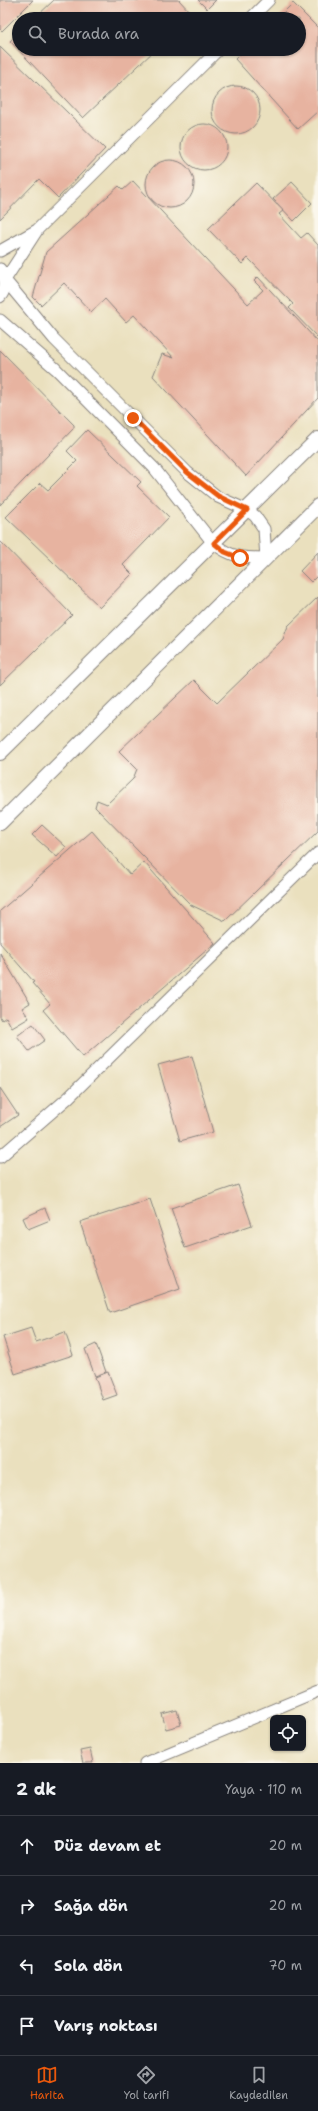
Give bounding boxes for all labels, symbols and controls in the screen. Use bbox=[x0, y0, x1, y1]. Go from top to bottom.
search box bbox=[12, 12, 306, 56]
icon: search bbox=[26, 23, 48, 45]
text: Burada ara bbox=[58, 24, 139, 44]
route end bbox=[124, 409, 142, 427]
route start bbox=[231, 549, 249, 567]
map controls bbox=[270, 1715, 306, 1751]
button: locate bbox=[270, 1715, 306, 1751]
text: 2 dk bbox=[16, 1778, 56, 1800]
text: Yaya · 110 m bbox=[225, 1781, 302, 1798]
icon: ahead bbox=[16, 1835, 38, 1857]
text: Düz devam et bbox=[54, 1836, 161, 1856]
text: 20 m bbox=[269, 1837, 302, 1854]
icon: right bbox=[16, 1895, 38, 1917]
text: Sağa dön bbox=[54, 1896, 128, 1916]
text: 20 m bbox=[269, 1897, 302, 1914]
icon: left bbox=[16, 1955, 38, 1977]
text: Sola dön bbox=[54, 1956, 123, 1976]
text: 70 m bbox=[268, 1957, 302, 1974]
icon: arrive bbox=[16, 2015, 38, 2037]
text: Varış noktası bbox=[54, 2016, 158, 2036]
tab: Harita bbox=[30, 2064, 64, 2103]
tab: Yol tarifi bbox=[124, 2064, 169, 2103]
tab: Kaydedilen bbox=[229, 2064, 288, 2103]

